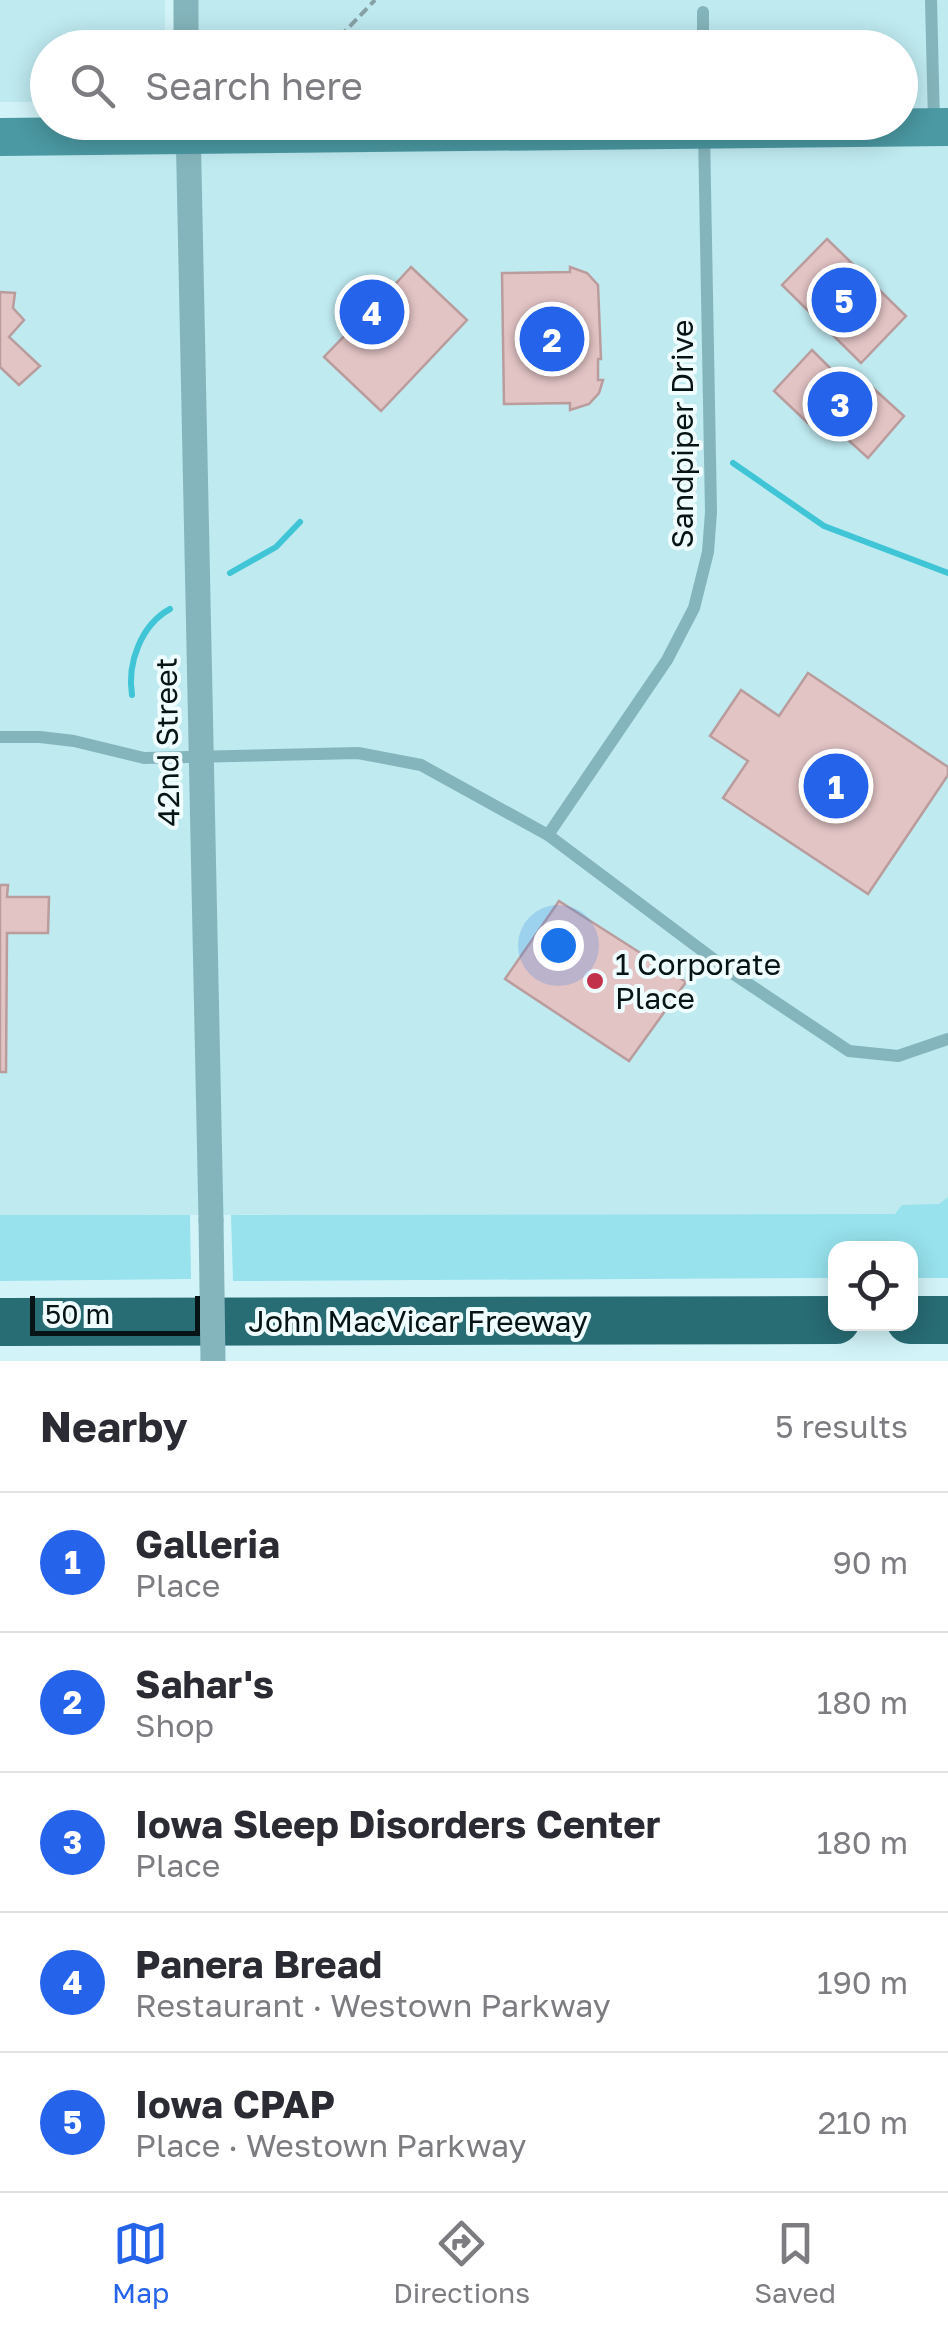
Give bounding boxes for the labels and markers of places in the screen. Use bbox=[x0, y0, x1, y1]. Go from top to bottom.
pin: 5 bbox=[812, 262, 876, 338]
pin: 4 bbox=[340, 274, 404, 350]
pin: 2 bbox=[520, 302, 584, 376]
pin: 3 bbox=[808, 366, 872, 442]
pin: 1 bbox=[804, 748, 868, 824]
place label: 1 Corporate Place bbox=[615, 946, 781, 1016]
marker: 1 Corporate Place bbox=[584, 970, 606, 992]

